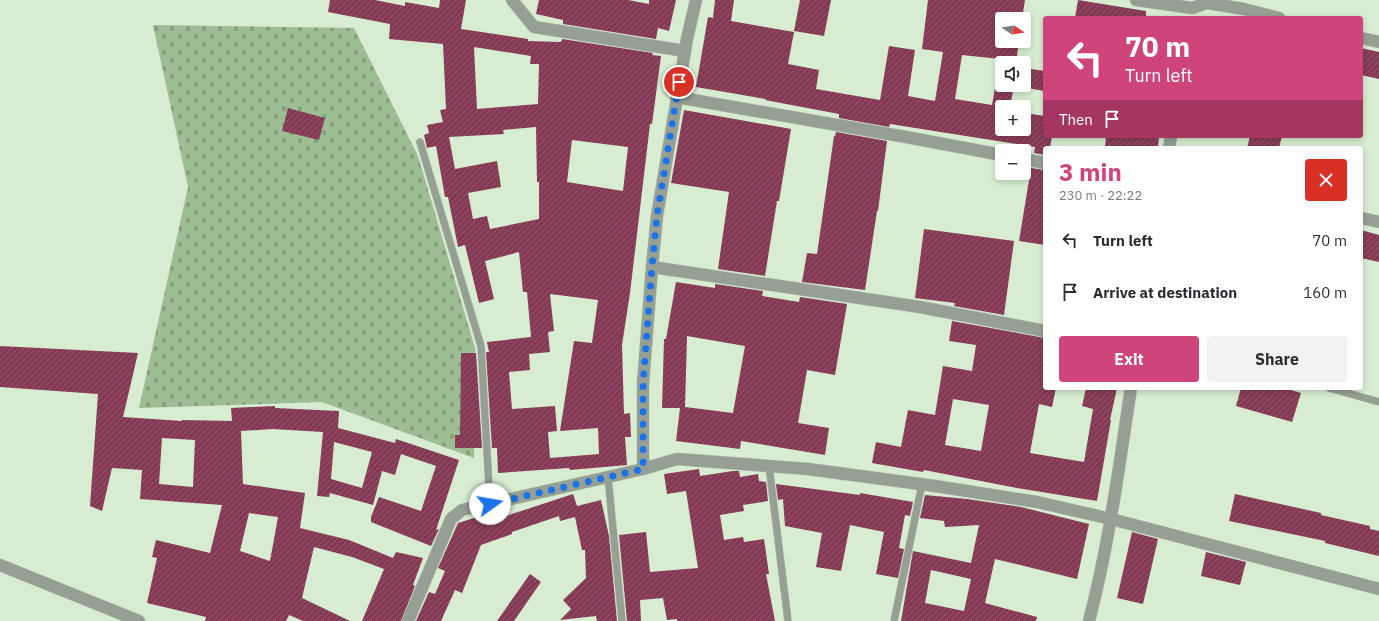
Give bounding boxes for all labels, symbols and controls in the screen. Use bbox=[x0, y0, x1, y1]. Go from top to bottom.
north arrow bbox=[995, 12, 1031, 48]
map controls bbox=[995, 12, 1031, 180]
text: 70 m bbox=[1125, 28, 1190, 65]
icon: left bbox=[1059, 32, 1111, 84]
button: sound bbox=[995, 56, 1031, 92]
text: Turn left bbox=[1125, 64, 1193, 87]
pin bbox=[662, 65, 696, 99]
icon: arrive bbox=[668, 71, 690, 93]
button: + bbox=[995, 100, 1031, 136]
icon: arrive bbox=[1101, 108, 1123, 130]
text: Then bbox=[1059, 110, 1093, 129]
button: − bbox=[995, 144, 1031, 180]
text: 3 min bbox=[1059, 156, 1122, 188]
button: close bbox=[1305, 159, 1347, 201]
text: 230 m · 22:22 bbox=[1059, 187, 1142, 204]
icon: left bbox=[1059, 229, 1081, 251]
text: Turn left bbox=[1093, 231, 1153, 250]
text: 70 m bbox=[1312, 231, 1347, 250]
icon: arrive bbox=[1059, 281, 1081, 303]
text: Arrive at destination bbox=[1093, 283, 1237, 302]
text: 160 m bbox=[1303, 283, 1347, 302]
button: Exit bbox=[1059, 336, 1199, 382]
button: Share bbox=[1207, 336, 1347, 382]
position arrow bbox=[469, 483, 511, 525]

